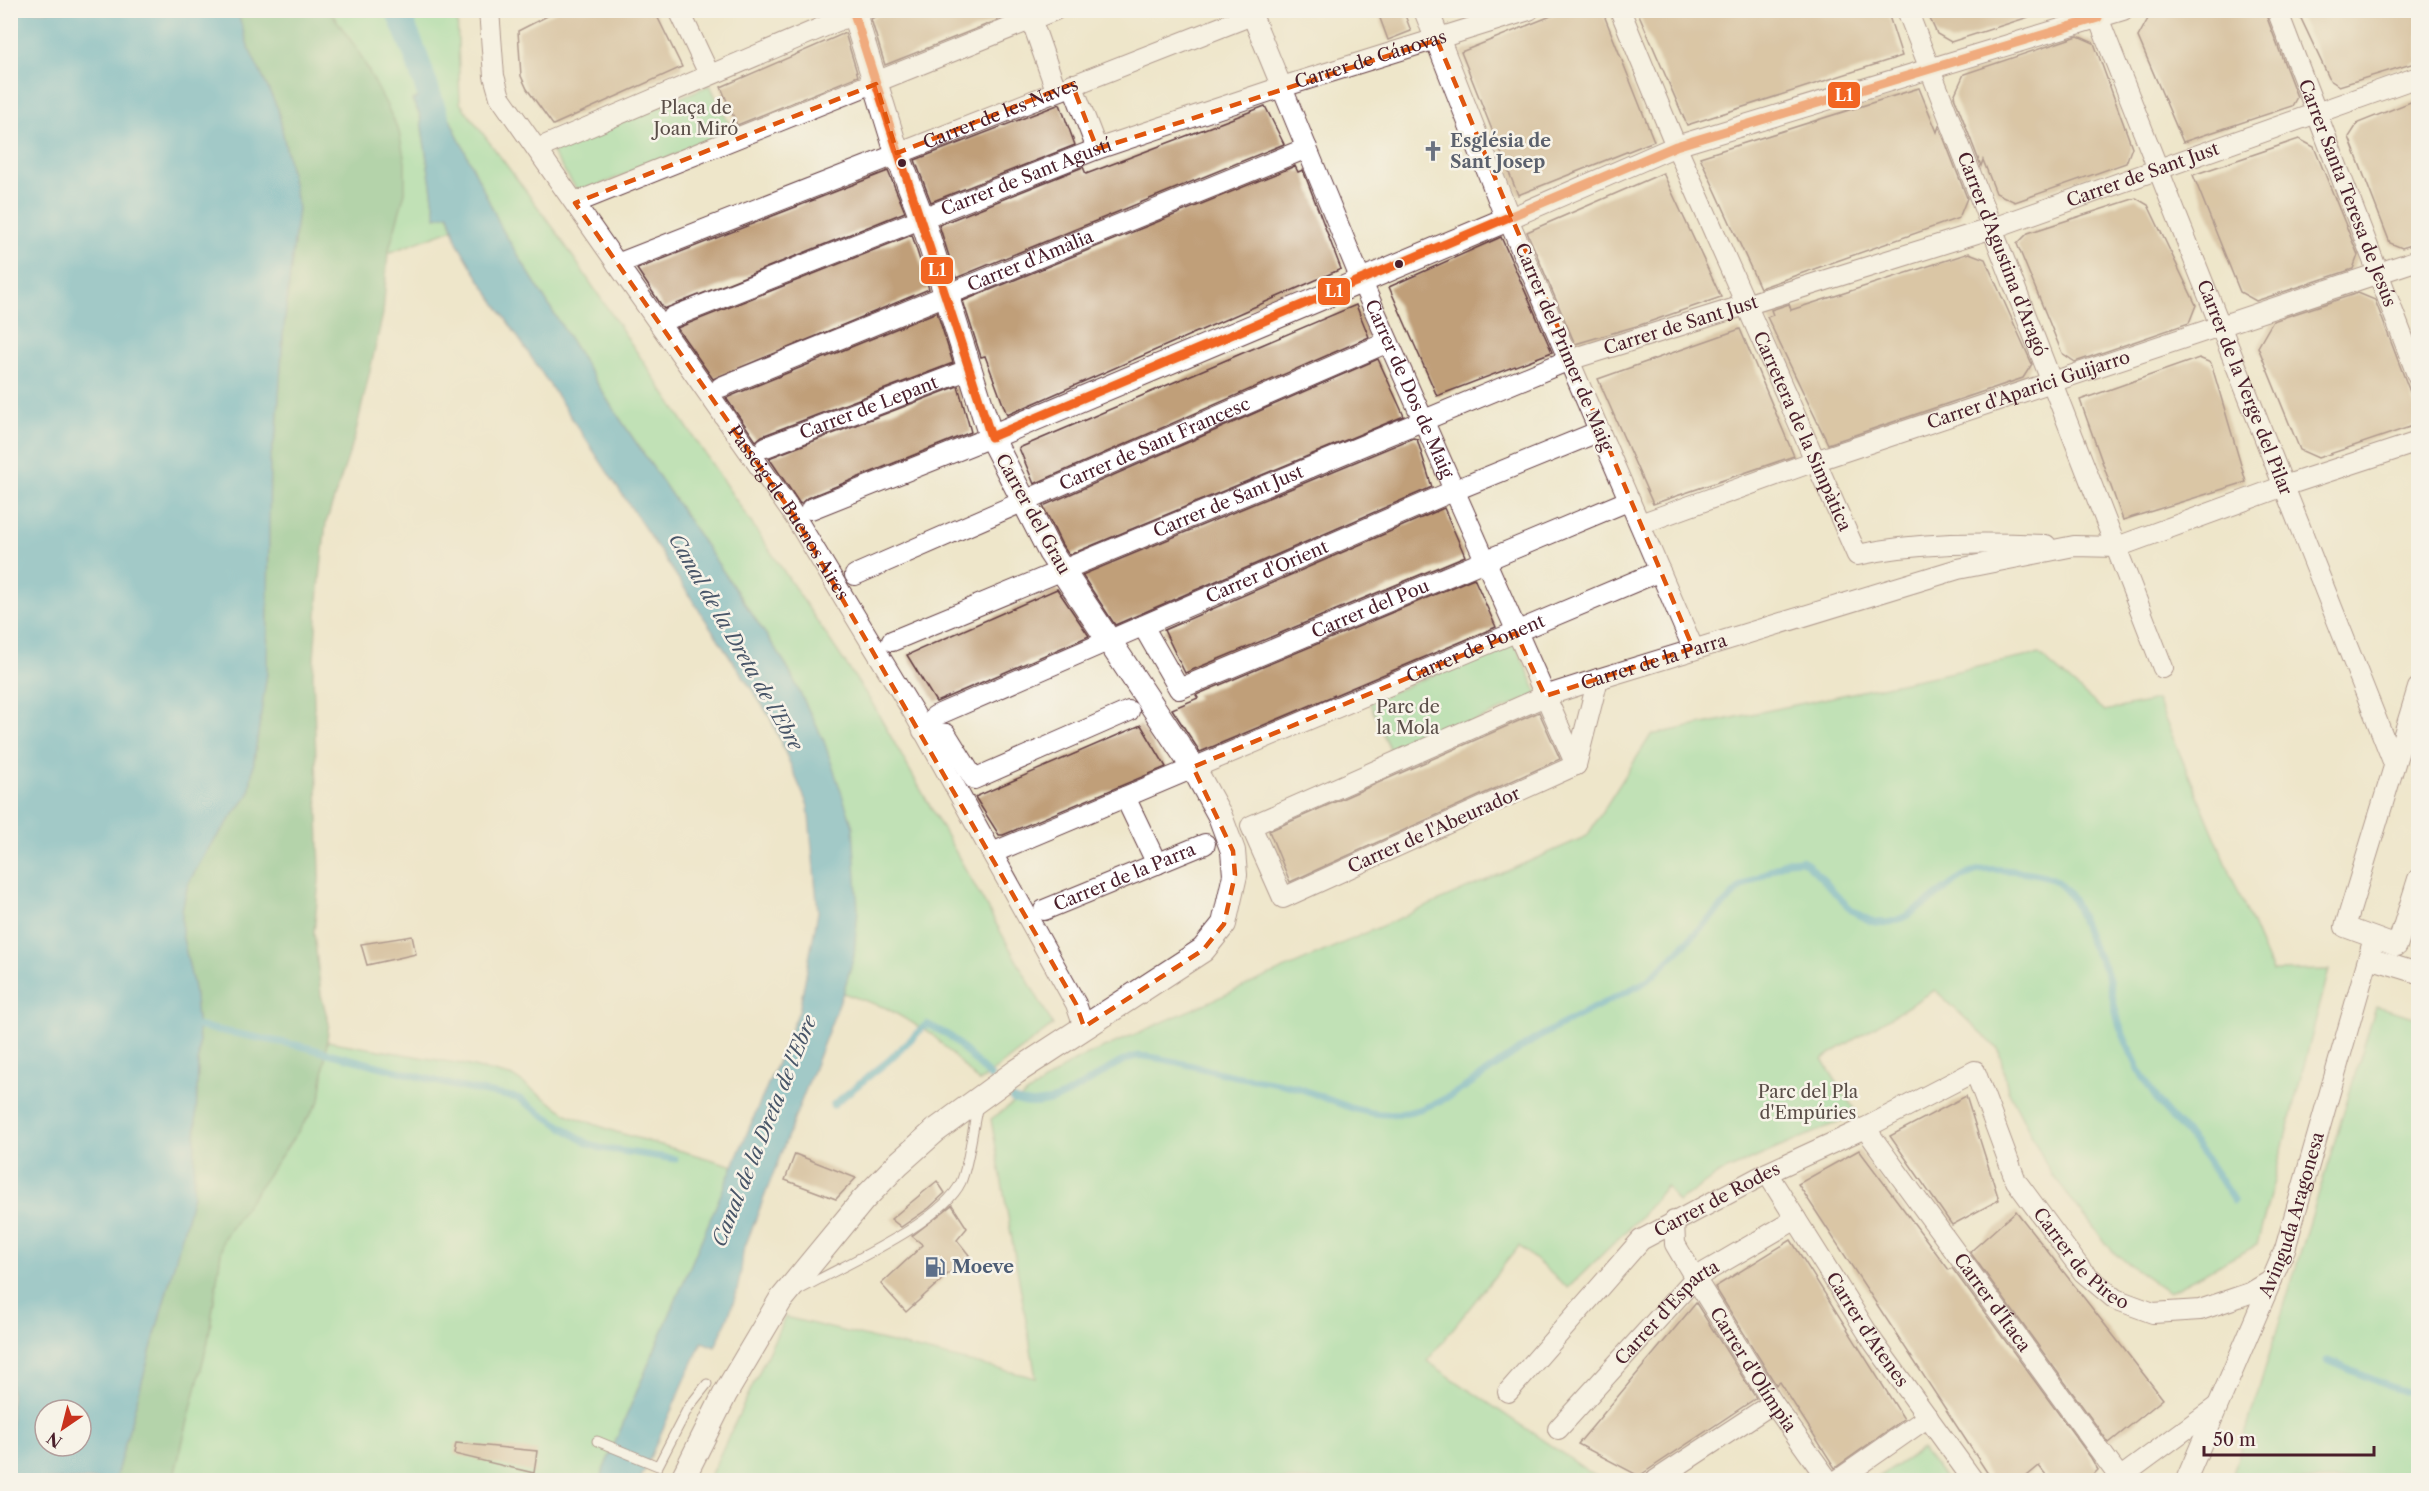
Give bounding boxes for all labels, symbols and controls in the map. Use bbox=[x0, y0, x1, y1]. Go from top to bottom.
street label: Carrer de Cánovas bbox=[1292, 25, 1449, 93]
street label: Carrer de les Naves bbox=[920, 73, 1081, 154]
street label: Carrer Santa Teresa de Jesús bbox=[2294, 76, 2401, 310]
line badge: L1 bbox=[1827, 81, 1861, 109]
text: L1 bbox=[1835, 85, 1854, 105]
park label: Plaça de Joan Miró bbox=[651, 97, 738, 140]
place label: Església de Sant Josep bbox=[1450, 130, 1551, 173]
street label: Carrer de Sant Agustí bbox=[938, 134, 1115, 221]
street label: Carrer de Sant Just bbox=[2063, 137, 2223, 212]
church icon: Església de Sant Josep bbox=[1421, 139, 1445, 163]
street label: Carrer d'Agustina d'Aragó bbox=[1952, 149, 2052, 360]
unlabelled marker bbox=[896, 157, 908, 169]
street label: Carrer d'Amàlia bbox=[964, 225, 1097, 296]
street label: Carrer del Primer de Maig bbox=[1510, 240, 1618, 455]
line badge: L1 bbox=[920, 256, 954, 285]
unlabelled marker bbox=[1393, 258, 1405, 270]
text: L1 bbox=[928, 260, 947, 280]
line badge: L1 bbox=[1317, 277, 1351, 306]
street label: Carrer de la Verge del Pilar bbox=[2192, 277, 2297, 499]
text: L1 bbox=[1325, 281, 1344, 301]
street label: Carrer de Sant Just bbox=[1601, 291, 1761, 360]
street label: Carrer de Dos de Maig bbox=[1360, 296, 1459, 482]
street label: Carretera de la Simpàtica bbox=[1748, 328, 1856, 535]
street label: Carrer d'Aparici Guijarro bbox=[1924, 346, 2133, 434]
street label: Carrer de Lepant bbox=[796, 371, 942, 444]
street label: Carrer de Sant Francesc bbox=[1056, 393, 1253, 495]
street label: Passeig de Buenos Aires bbox=[723, 421, 854, 604]
street label: Carrer del Grau bbox=[991, 450, 1075, 578]
street label: Carrer de Sant Just bbox=[1150, 460, 1307, 542]
water label: Canal de la Dreta de l'Ebre bbox=[664, 529, 809, 756]
street label: Carrer d'Orient bbox=[1203, 535, 1332, 608]
street label: Carrer del Pou bbox=[1308, 574, 1432, 643]
street label: Carrer de Ponent bbox=[1403, 610, 1549, 688]
street label: Carrer de la Parra bbox=[1578, 629, 1730, 695]
park label: Parc de la Mola bbox=[1376, 696, 1440, 739]
street label: Carrer de l'Abeurador bbox=[1344, 782, 1524, 878]
street label: Carrer de la Parra bbox=[1050, 838, 1199, 916]
water label: Canal de la Dreta de l'Ebre bbox=[707, 1011, 822, 1250]
park label: Parc del Pla d'Empúries bbox=[1758, 1081, 1859, 1124]
street label: Avinguda Aragonesa bbox=[2254, 1129, 2329, 1302]
street label: Carrer de Rodes bbox=[1650, 1158, 1783, 1242]
street label: Carrer de Pireo bbox=[2029, 1204, 2131, 1314]
street label: Carrer d'Ítaca bbox=[1949, 1249, 2036, 1357]
fuel station icon: Moeve bbox=[923, 1255, 947, 1279]
street label: Carrer d'Esparta bbox=[1610, 1255, 1723, 1370]
place label: Moeve bbox=[952, 1256, 1014, 1278]
street label: Carrer d'Atenes bbox=[1821, 1268, 1913, 1391]
street label: Carrer d'Olímpia bbox=[1705, 1303, 1801, 1437]
north arrow bbox=[33, 1398, 93, 1458]
scale bar bbox=[2204, 1419, 2374, 1457]
text: N bbox=[43, 1428, 66, 1452]
text: 50 m bbox=[2213, 1429, 2256, 1451]

